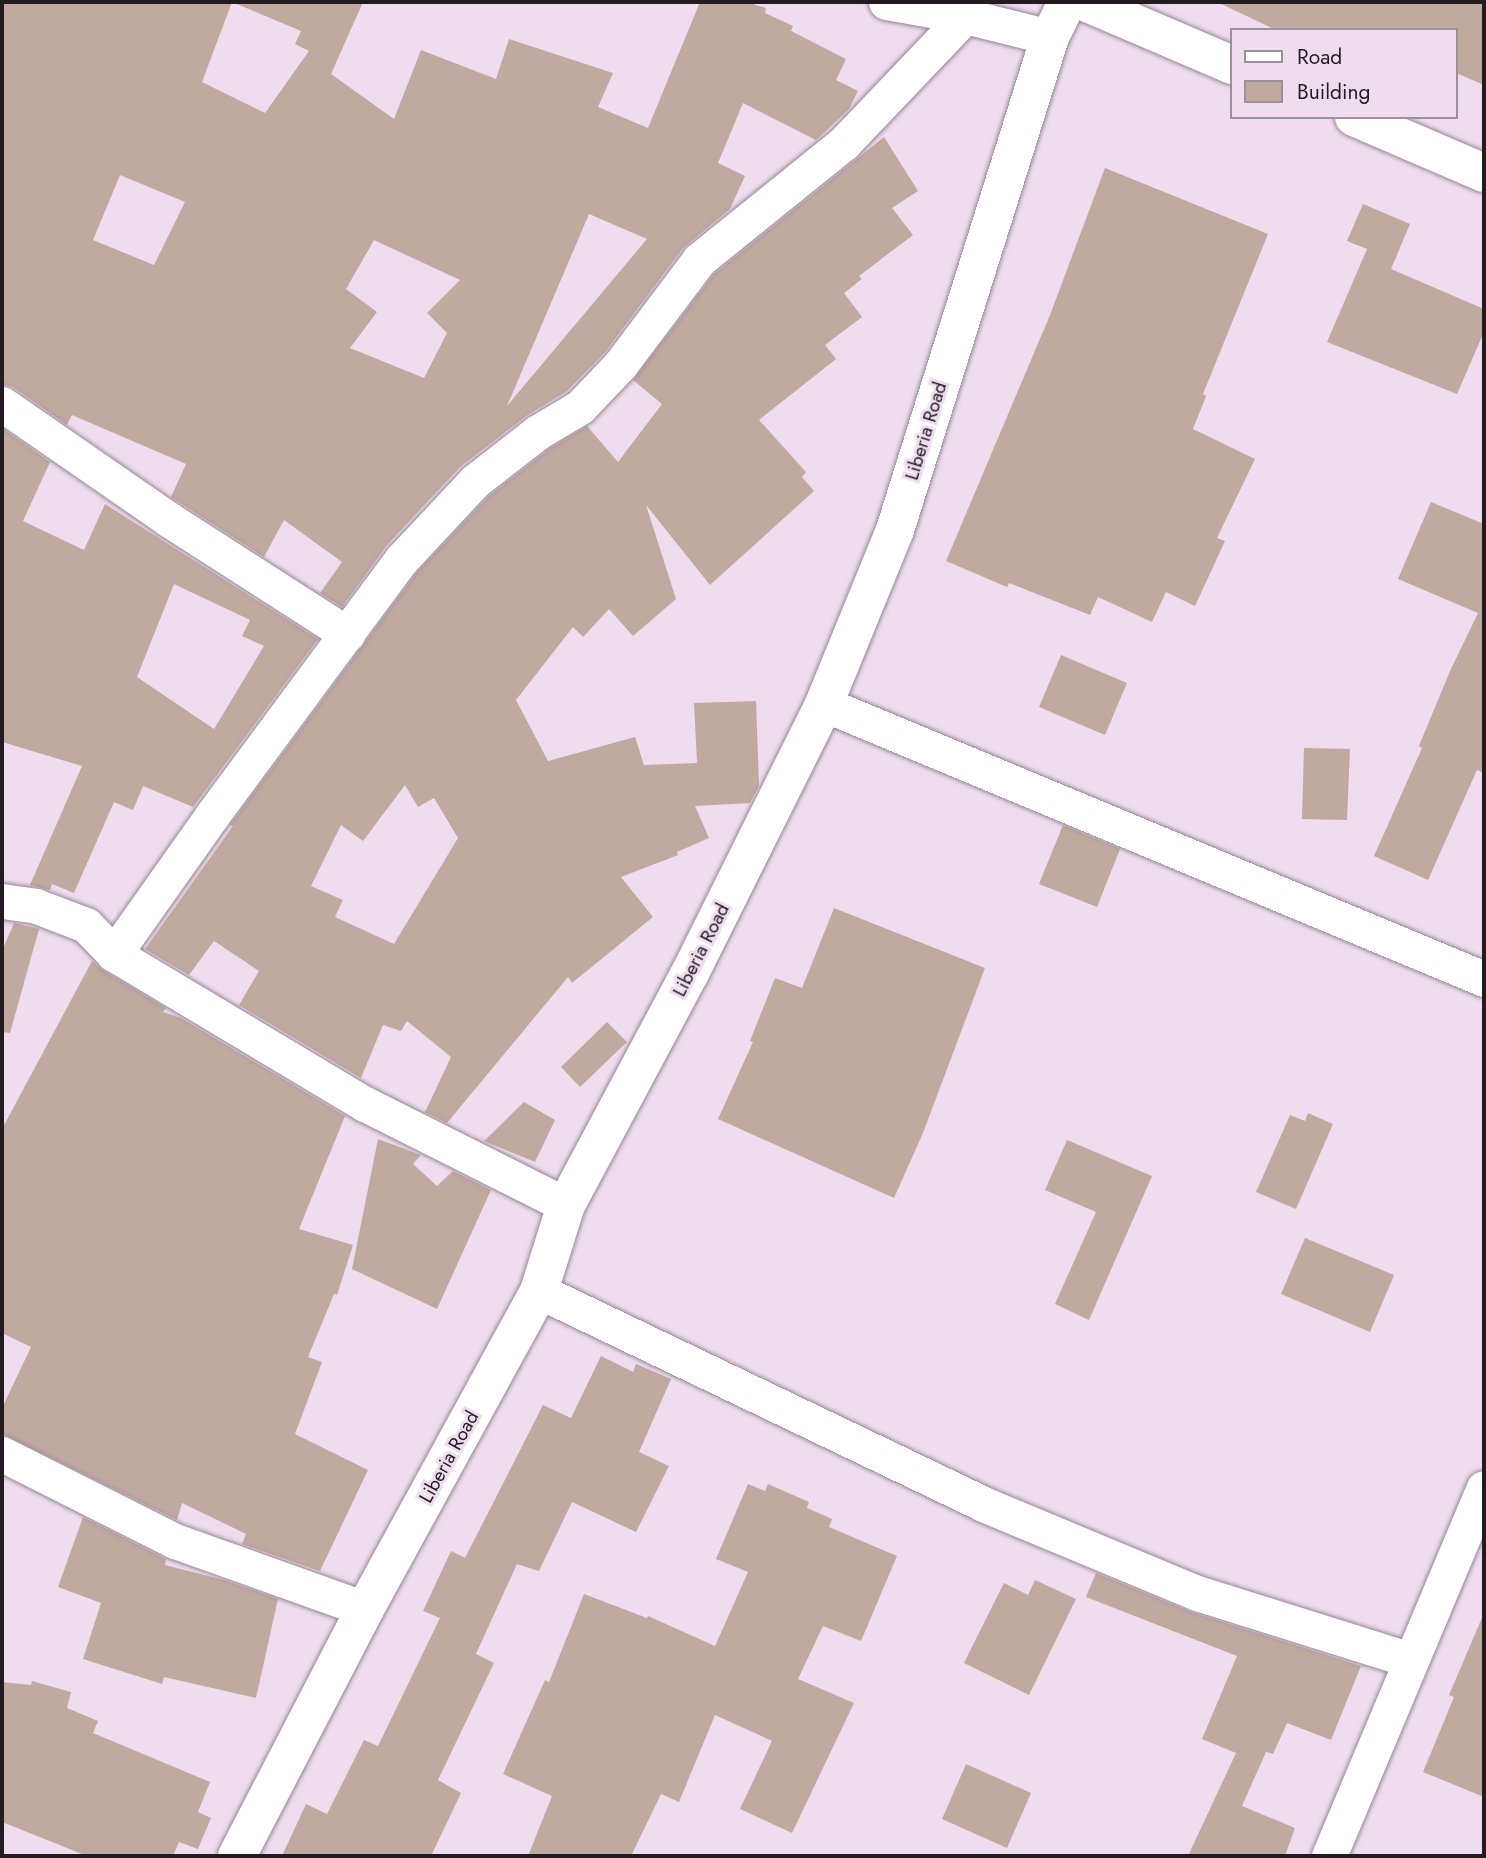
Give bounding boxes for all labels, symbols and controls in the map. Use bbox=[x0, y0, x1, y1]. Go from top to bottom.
legend bbox=[1230, 28, 1458, 119]
text: Road bbox=[1297, 42, 1342, 72]
text: Building bbox=[1297, 77, 1370, 107]
street label: Liberia Road bbox=[900, 379, 952, 483]
street label: Liberia Road bbox=[668, 900, 734, 1000]
street label: Liberia Road bbox=[414, 1407, 484, 1507]

